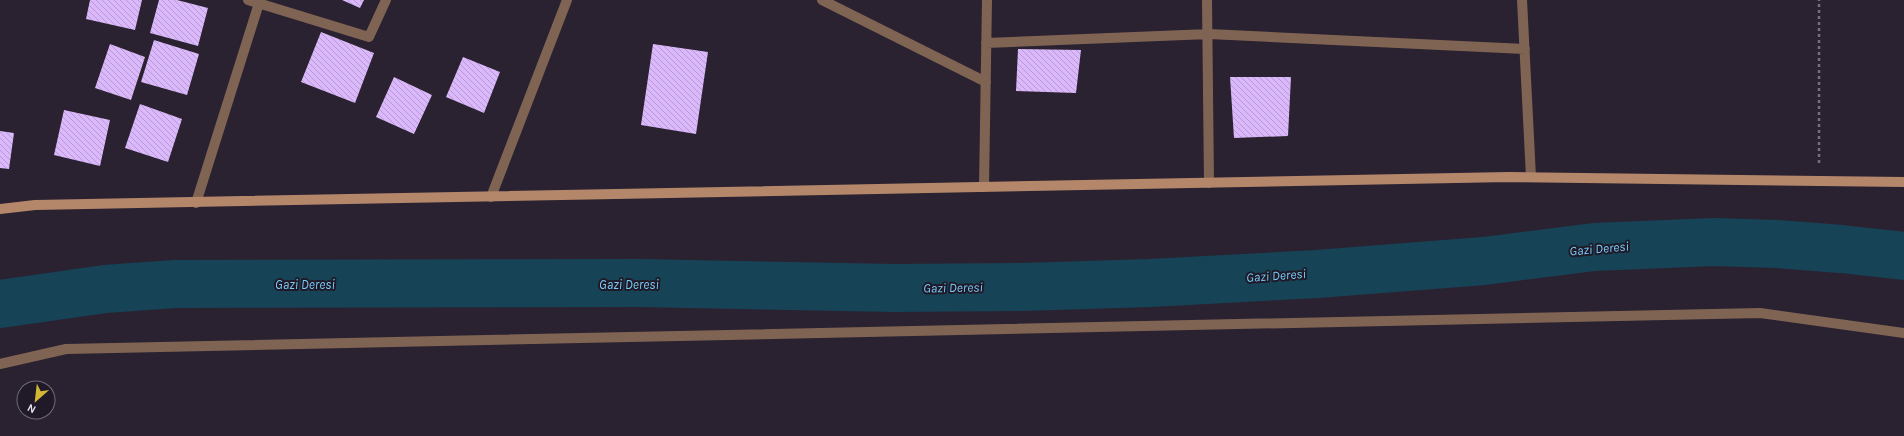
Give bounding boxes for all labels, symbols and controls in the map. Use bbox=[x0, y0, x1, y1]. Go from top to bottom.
water label: Gazi Deresi bbox=[1569, 238, 1630, 259]
water label: Gazi Deresi bbox=[1246, 266, 1307, 285]
water label: Gazi Deresi bbox=[275, 277, 335, 292]
water label: Gazi Deresi bbox=[599, 277, 659, 292]
water label: Gazi Deresi bbox=[923, 279, 984, 296]
north arrow bbox=[16, 380, 56, 420]
text: N bbox=[25, 401, 38, 416]

